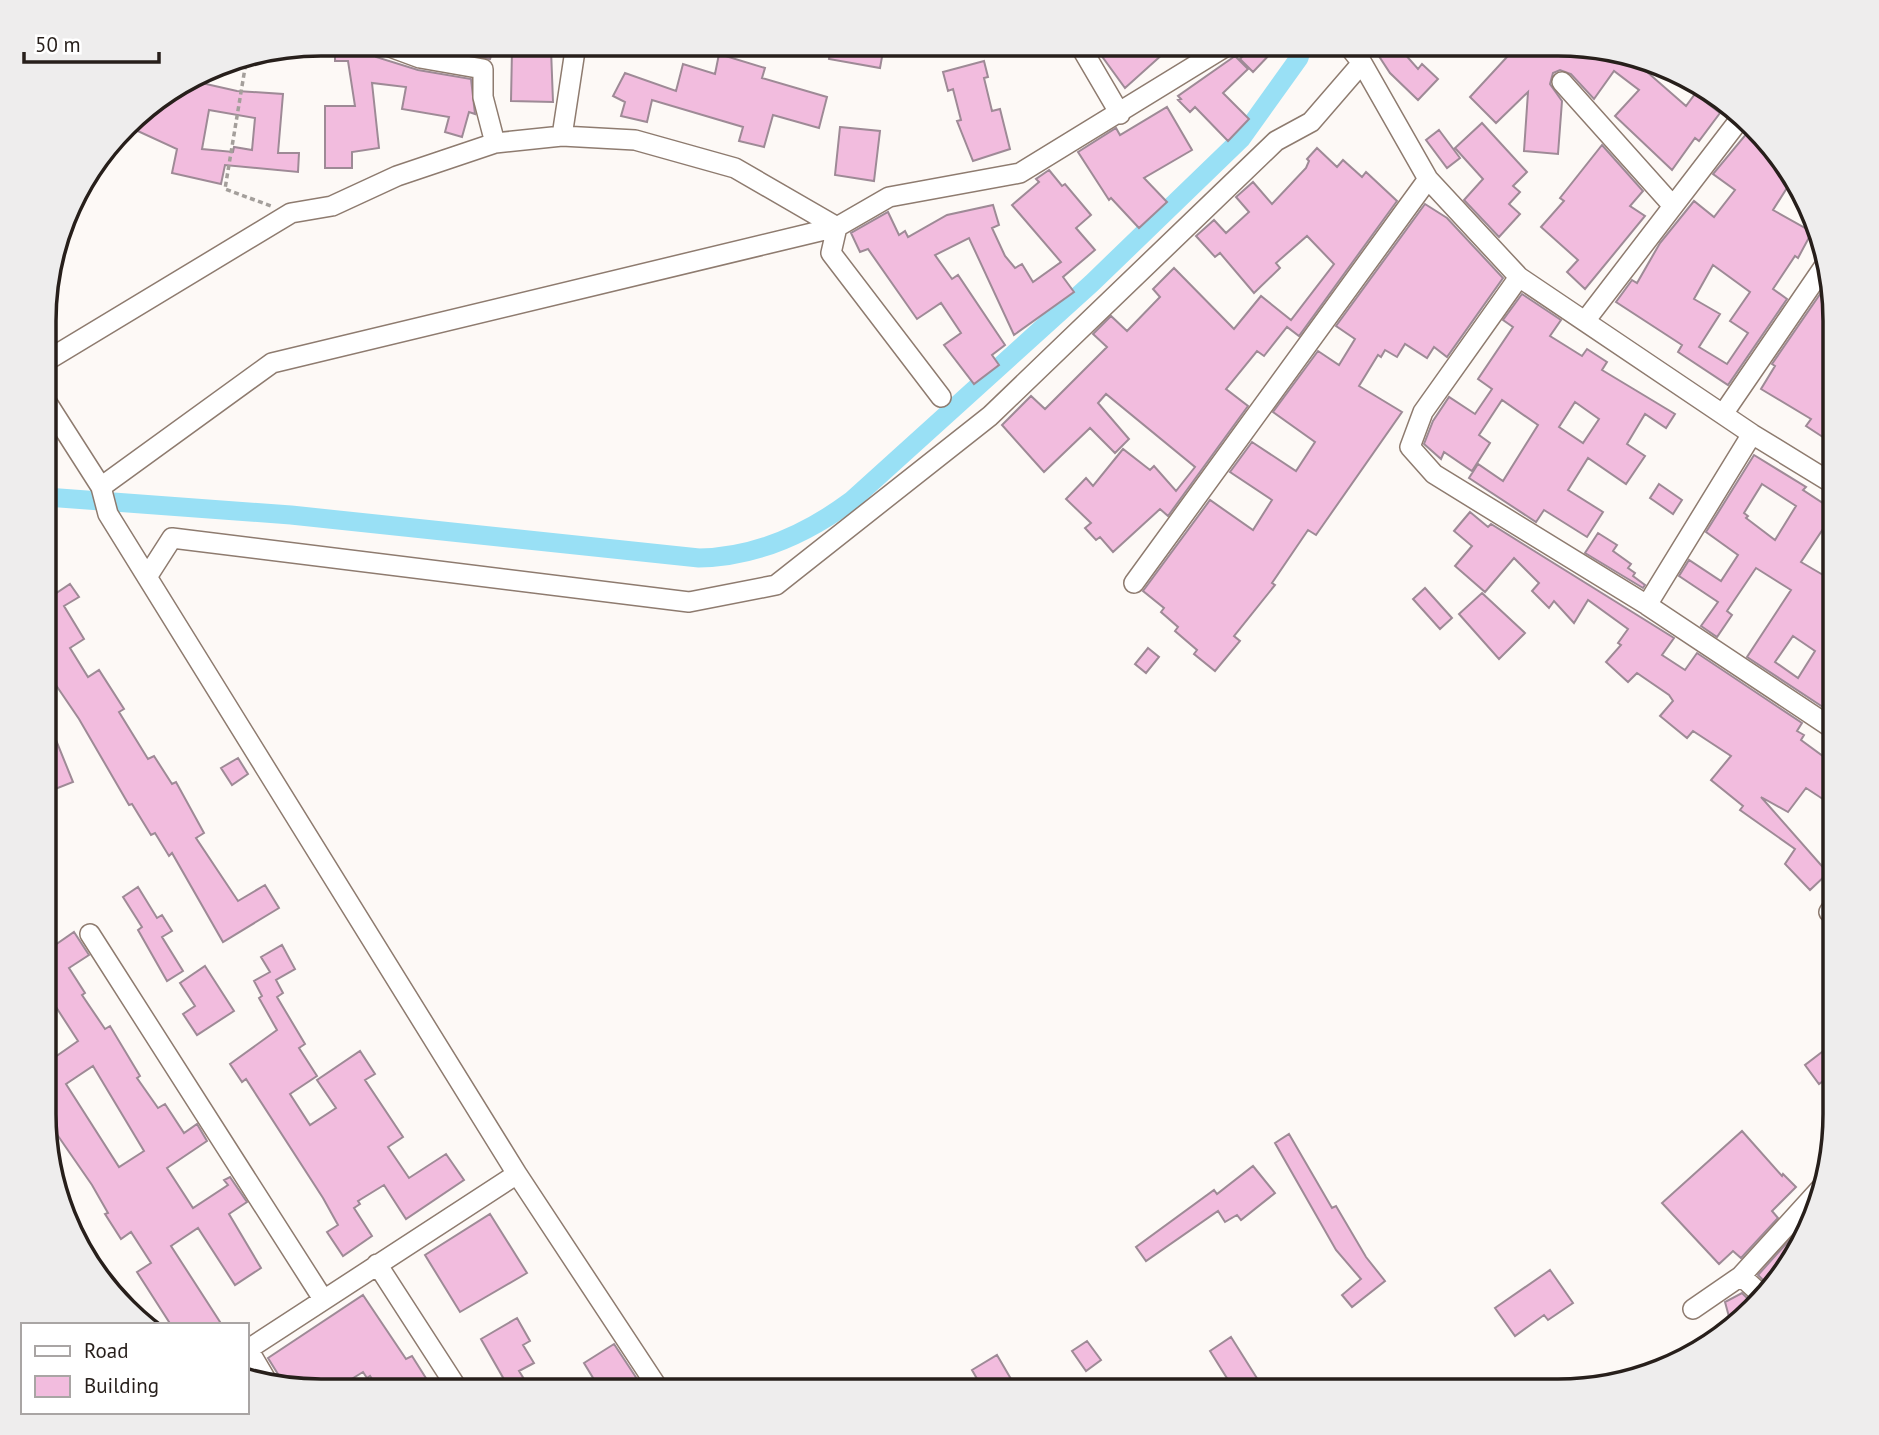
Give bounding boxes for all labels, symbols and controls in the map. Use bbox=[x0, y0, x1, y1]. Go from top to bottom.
scale bar bbox=[24, 21, 159, 65]
text: 50 m bbox=[35, 31, 81, 58]
legend bbox=[21, 1323, 248, 1414]
text: Road bbox=[84, 1337, 128, 1364]
text: Building bbox=[84, 1372, 159, 1399]

